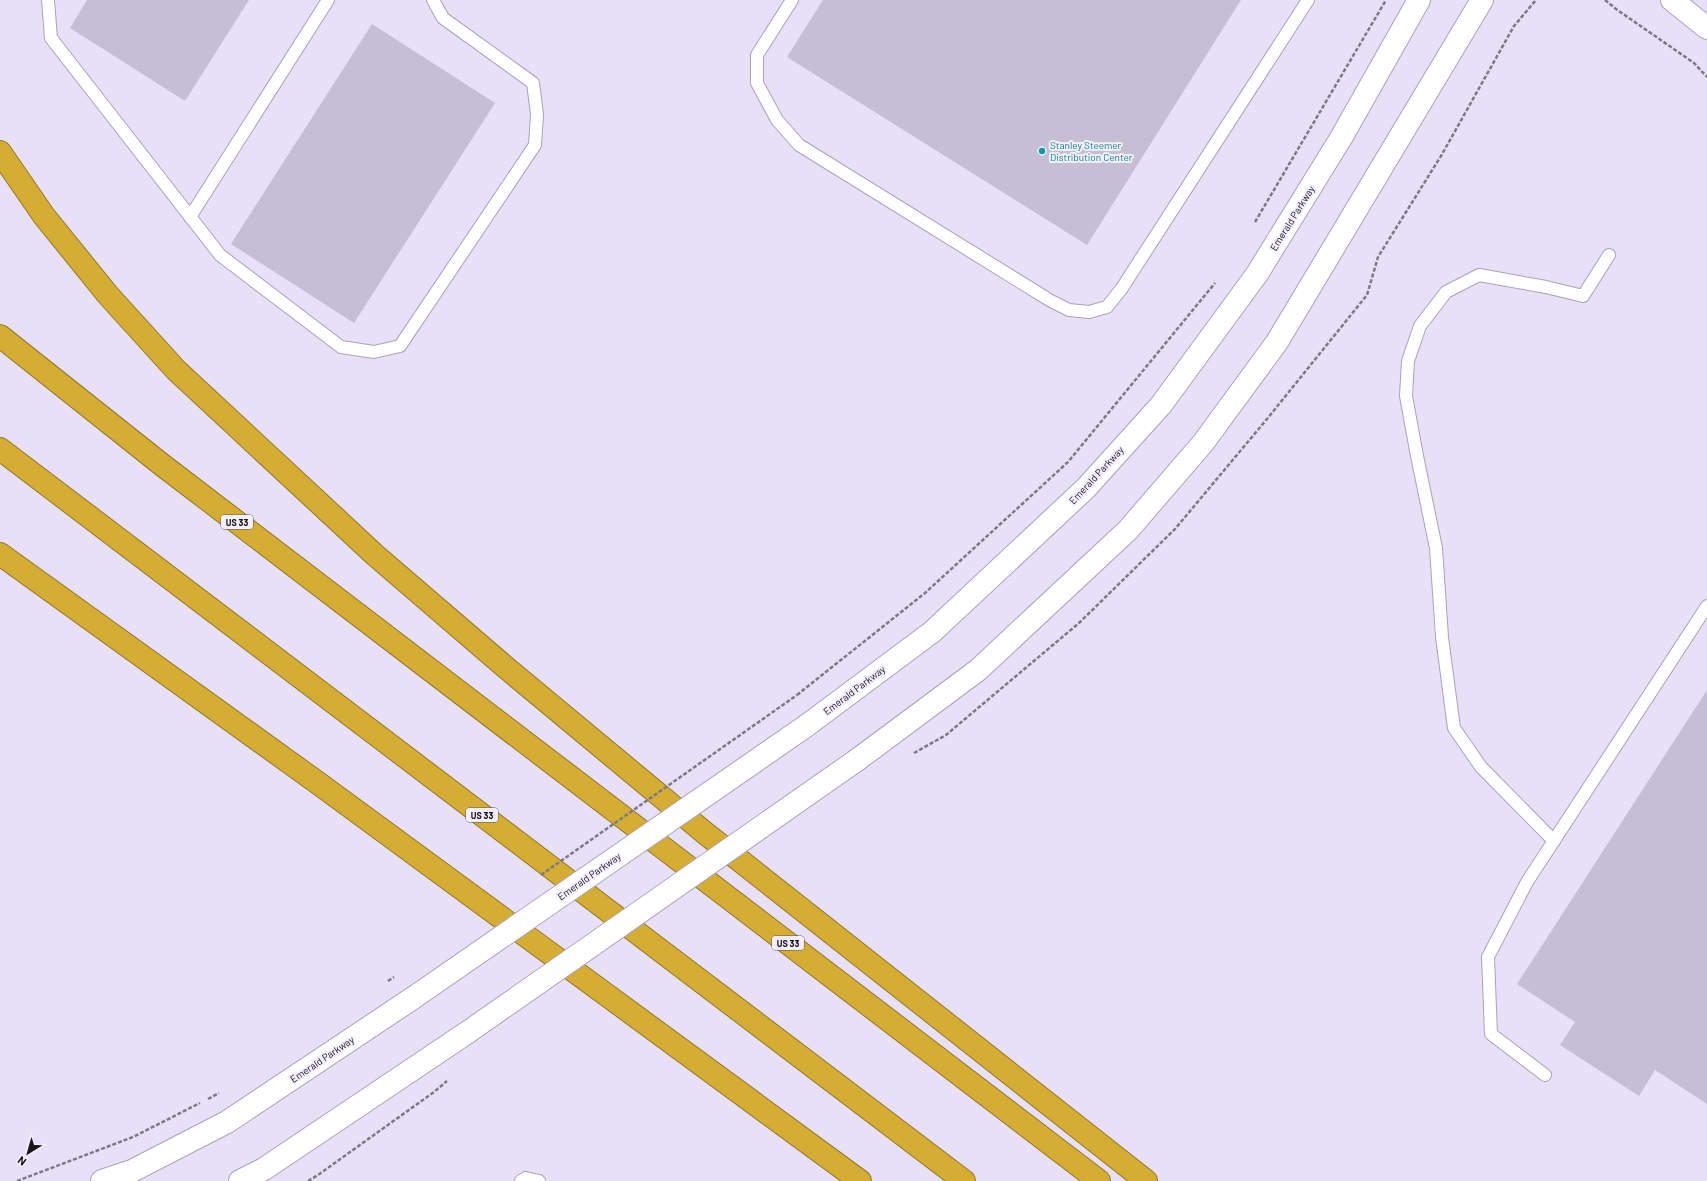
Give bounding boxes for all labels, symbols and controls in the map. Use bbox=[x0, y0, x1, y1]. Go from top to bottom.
place label: Stanley Steemer Distribution Center bbox=[1050, 139, 1133, 163]
marker: Stanley Steemer Distribution Center bbox=[1037, 146, 1047, 156]
street label: Emerald Parkway bbox=[1267, 183, 1317, 253]
street label: Emerald Parkway bbox=[1066, 443, 1126, 506]
road number: US 33 bbox=[221, 515, 253, 529]
street label: Emerald Parkway bbox=[821, 663, 888, 717]
road number: US 33 bbox=[466, 808, 498, 822]
street label: Emerald Parkway bbox=[555, 850, 623, 902]
road number: US 33 bbox=[772, 936, 804, 950]
street label: Emerald Parkway bbox=[288, 1033, 357, 1085]
north arrow bbox=[8, 1133, 48, 1173]
text: N bbox=[15, 1154, 29, 1169]

